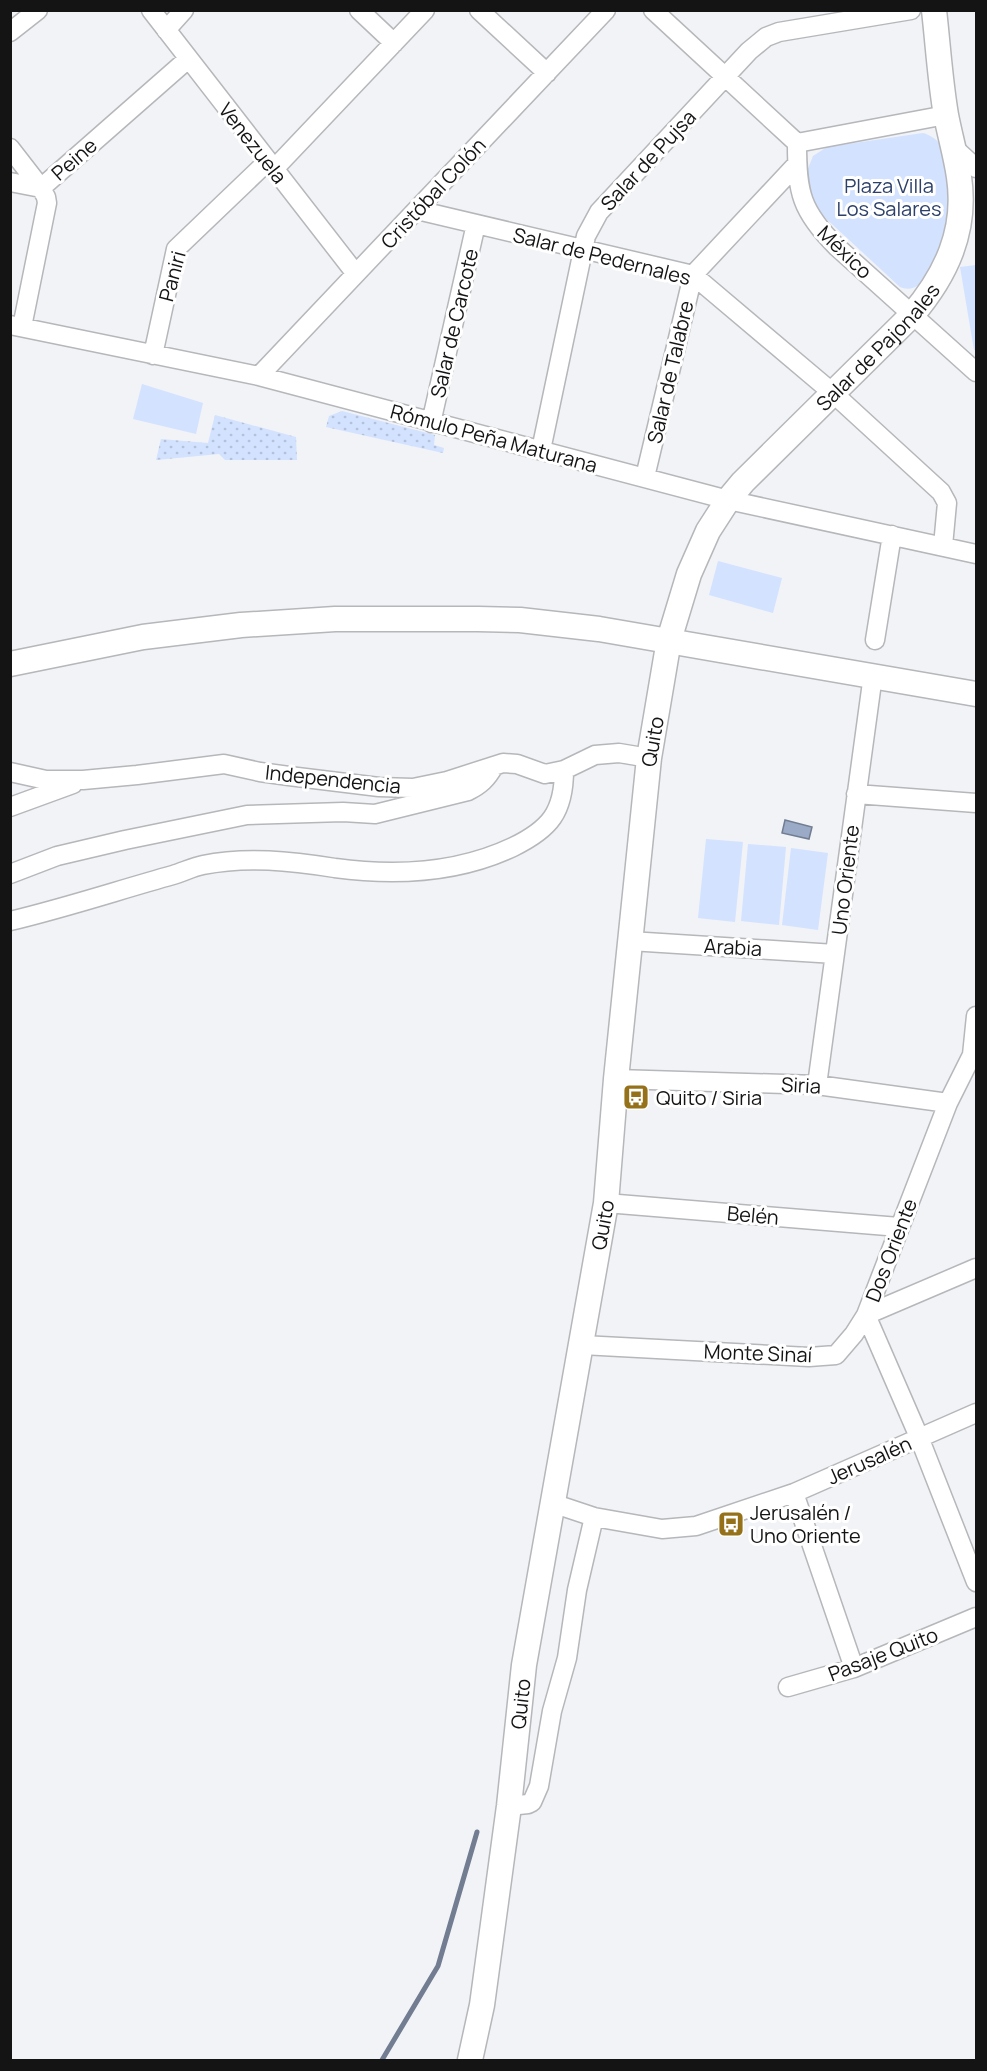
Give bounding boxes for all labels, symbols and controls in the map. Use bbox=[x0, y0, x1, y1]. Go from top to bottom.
street label: Venezuela bbox=[213, 97, 293, 189]
street label: Salar de Pujsa bbox=[594, 104, 702, 216]
street label: Peine bbox=[46, 132, 102, 186]
street label: Cristóbal Colón bbox=[375, 132, 491, 254]
park label: Plaza Villa Los Salares bbox=[837, 172, 941, 222]
street label: México bbox=[812, 219, 878, 285]
street label: Salar de Pedernales bbox=[510, 221, 694, 291]
street label: Salar de Carcote bbox=[424, 246, 484, 400]
street label: Paniri bbox=[152, 248, 192, 304]
street label: Salar de Pajonales bbox=[810, 278, 945, 416]
street label: Salar de Talabre bbox=[640, 298, 700, 446]
street label: Rómulo Peña Maturana bbox=[388, 397, 600, 479]
street label: Quito bbox=[635, 714, 669, 768]
street label: Independencia bbox=[264, 758, 402, 800]
street label: Uno Oriente bbox=[825, 823, 865, 937]
street label: Arabia bbox=[703, 932, 763, 962]
street label: Siria bbox=[780, 1070, 822, 1100]
bus stop icon: Quito / Siria bbox=[621, 1082, 651, 1112]
place label: Quito / Siria bbox=[656, 1084, 762, 1111]
street label: Dos Oriente bbox=[859, 1194, 923, 1306]
street label: Quito bbox=[584, 1197, 620, 1252]
street label: Belén bbox=[726, 1199, 780, 1231]
street label: Monte Sinaí bbox=[703, 1338, 813, 1368]
street label: Jerusalén bbox=[823, 1429, 915, 1491]
place label: Jerusalén / Uno Oriente bbox=[750, 1499, 861, 1549]
bus stop icon: Jerusalén / Uno Oriente bbox=[716, 1509, 746, 1539]
street label: Pasaje Quito bbox=[824, 1621, 942, 1687]
street label: Quito bbox=[504, 1677, 536, 1730]

